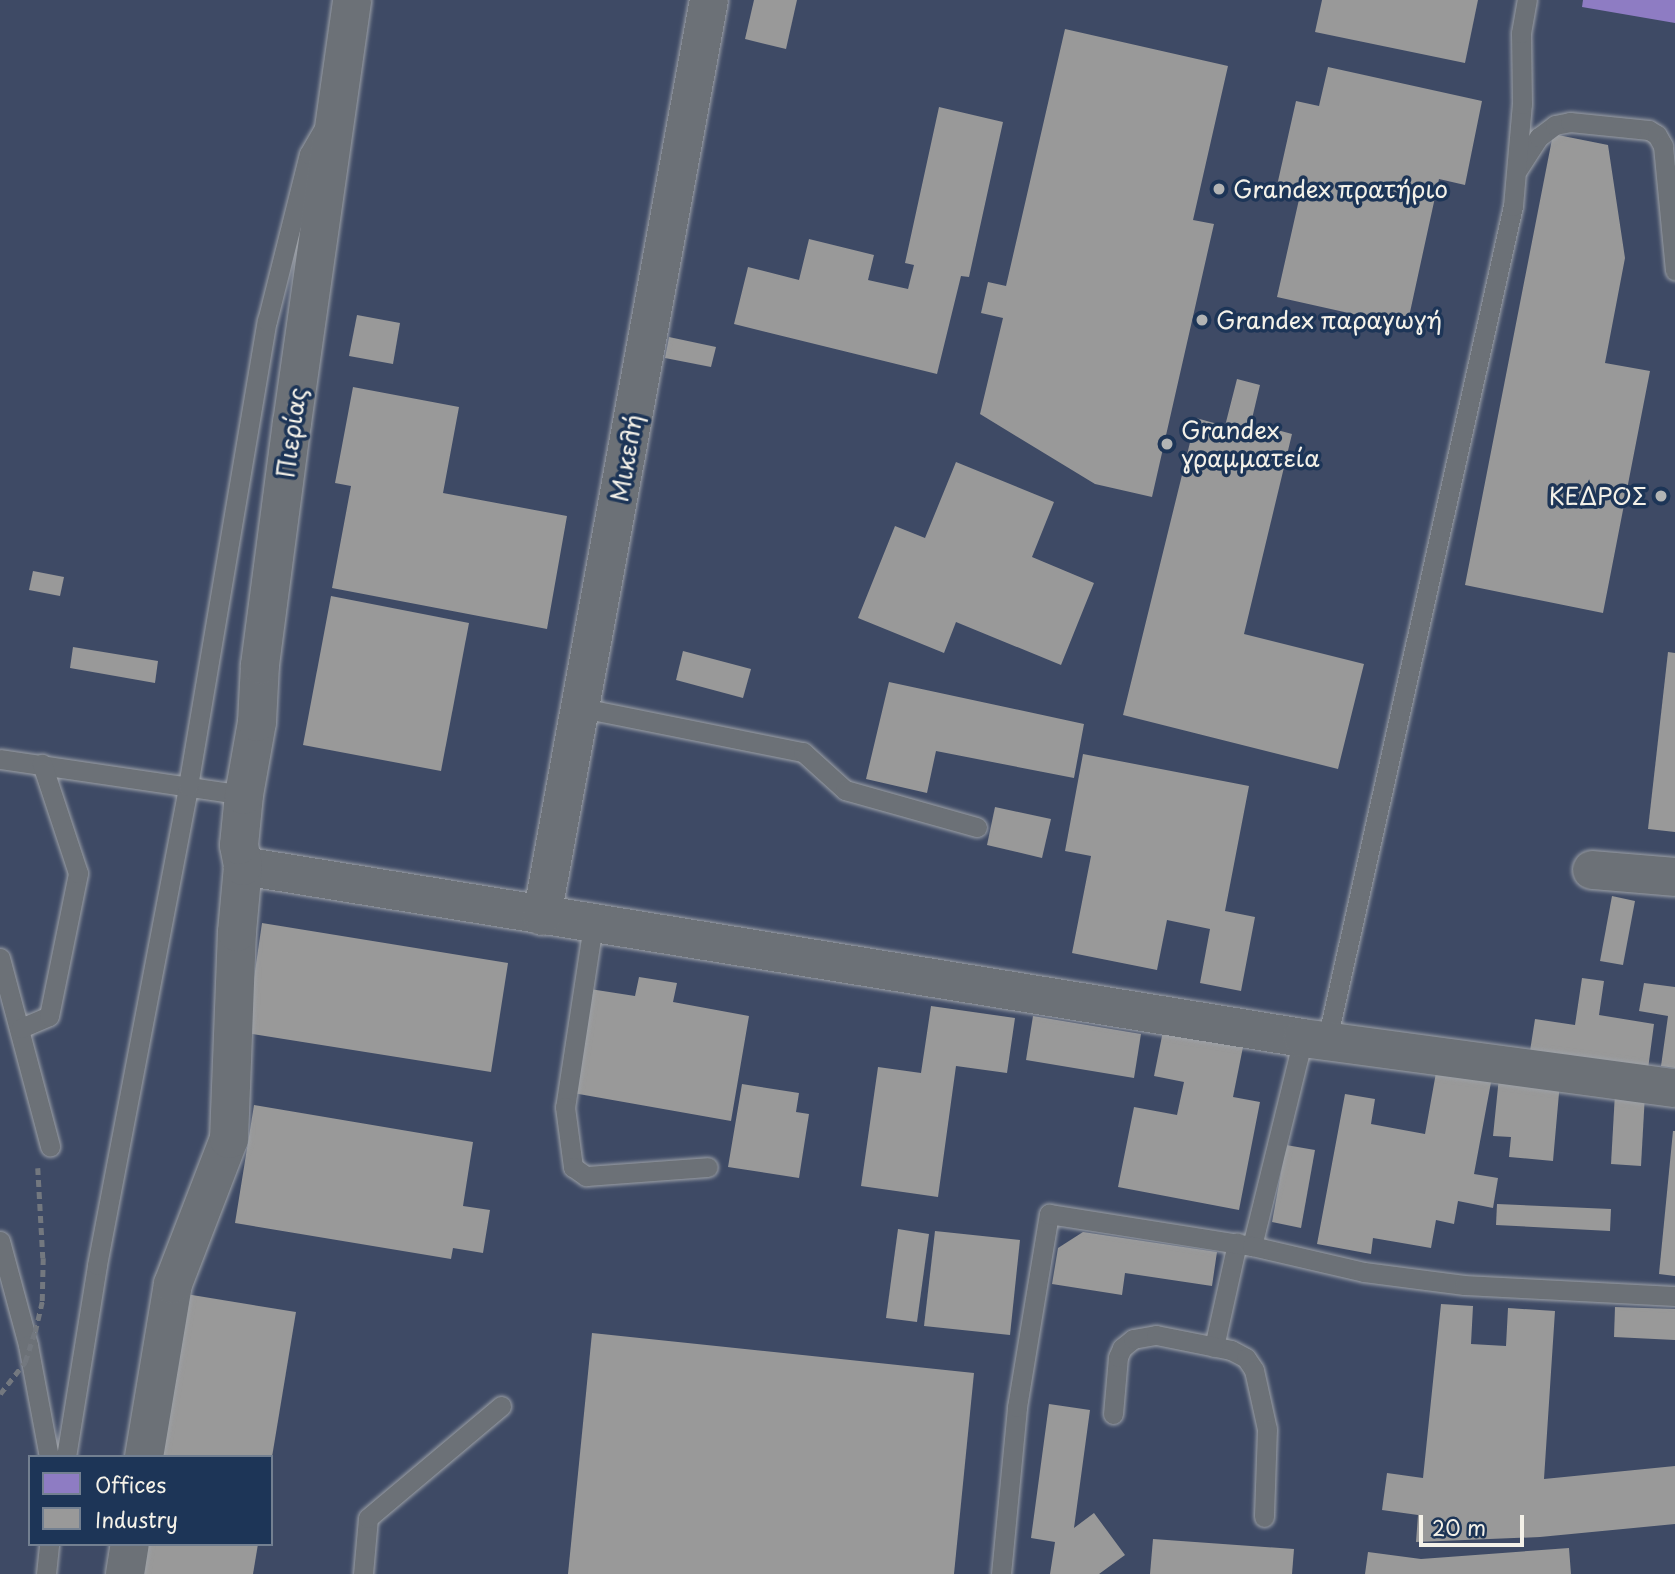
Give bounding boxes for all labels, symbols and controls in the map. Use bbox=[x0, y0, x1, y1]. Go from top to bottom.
place label: Grandex πρατήριο bbox=[1233, 175, 1450, 203]
marker: Grandex πρατήριο bbox=[1211, 181, 1227, 197]
place label: Grandex παραγωγή bbox=[1216, 306, 1444, 334]
marker: Grandex παραγωγή bbox=[1194, 312, 1210, 328]
street label: Πιερίας bbox=[270, 386, 312, 480]
street label: Μικελή bbox=[604, 412, 648, 504]
place label: Grandex γραμματεία bbox=[1181, 416, 1320, 472]
marker: Grandex γραμματεία bbox=[1159, 436, 1175, 452]
place label: ΚΕΔΡΟΣ bbox=[1549, 482, 1647, 510]
marker: ΚΕΔΡΟΣ bbox=[1653, 488, 1669, 504]
legend bbox=[28, 1455, 273, 1546]
text: Offices bbox=[95, 1468, 166, 1500]
scale bar bbox=[1423, 1500, 1528, 1544]
text: Industry bbox=[95, 1503, 178, 1535]
text: 20 m bbox=[1432, 1511, 1486, 1543]

